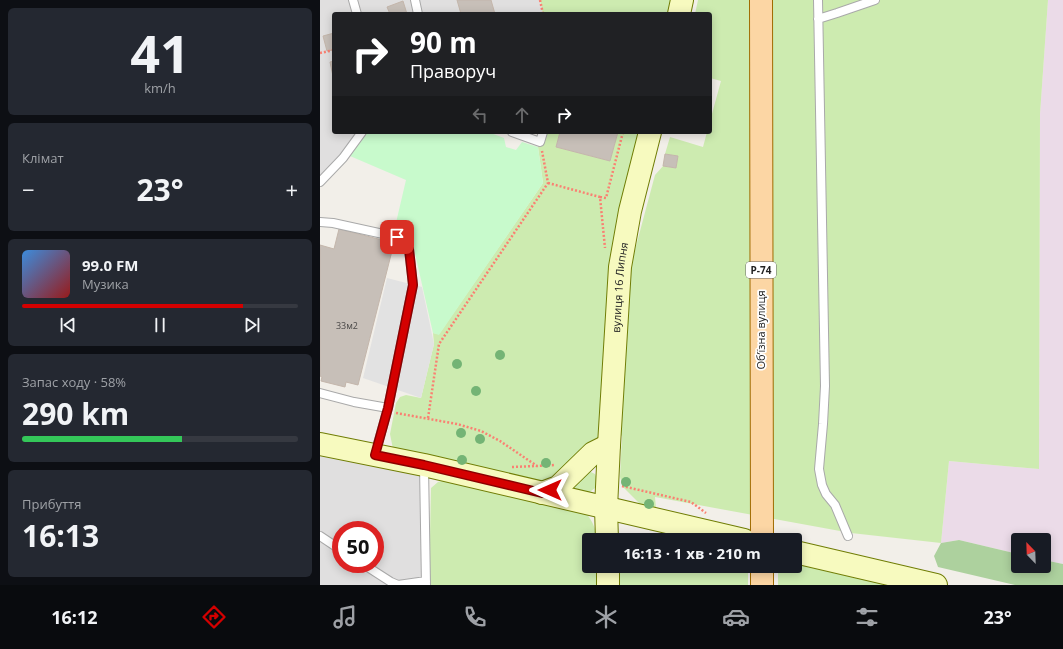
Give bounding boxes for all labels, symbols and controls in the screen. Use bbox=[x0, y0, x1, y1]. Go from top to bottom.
text: 41 bbox=[130, 17, 190, 88]
text: 90 m bbox=[410, 23, 477, 61]
icon: right bbox=[344, 28, 396, 80]
text: Праворуч bbox=[410, 59, 496, 83]
text: km/h bbox=[144, 79, 176, 97]
icon: left bbox=[469, 104, 491, 126]
icon: ahead bbox=[511, 104, 533, 126]
icon: right bbox=[553, 104, 575, 126]
text: Клімат bbox=[22, 149, 64, 167]
text: 23° bbox=[136, 169, 184, 210]
text: − bbox=[22, 174, 35, 204]
text: + bbox=[285, 174, 298, 204]
pin bbox=[380, 220, 414, 254]
icon: arrive bbox=[386, 226, 408, 248]
street label: вулиця 16 Липня bbox=[608, 241, 631, 333]
text: 99.0 FM bbox=[82, 255, 138, 275]
road number: Р-74 bbox=[746, 262, 776, 278]
text: Музика bbox=[82, 275, 129, 293]
street label: Обʼїзна вулиця bbox=[753, 290, 768, 370]
icon: previous bbox=[57, 314, 79, 336]
icon: pause bbox=[149, 314, 171, 336]
icon: next bbox=[241, 314, 263, 336]
house number: 33м2 bbox=[336, 319, 358, 332]
text: Запас ходу · 58% bbox=[22, 373, 126, 391]
text: 290 km bbox=[22, 393, 129, 434]
position arrow bbox=[529, 469, 571, 511]
text: Прибуття bbox=[22, 495, 81, 513]
text: 16:13 bbox=[22, 515, 99, 556]
speed limit sign: 50 bbox=[332, 521, 384, 573]
north arrow bbox=[1011, 533, 1051, 573]
map controls bbox=[1011, 533, 1051, 573]
text: 16:13 · 1 хв · 210 m bbox=[623, 543, 761, 563]
icon: directions bbox=[200, 603, 228, 631]
icon: music bbox=[331, 603, 359, 631]
icon: phone bbox=[461, 603, 489, 631]
icon: climate bbox=[592, 603, 620, 631]
icon: car bbox=[722, 603, 750, 631]
icon: filters bbox=[853, 603, 881, 631]
text: 16:12 bbox=[51, 605, 98, 629]
text: 23° bbox=[983, 605, 1012, 629]

